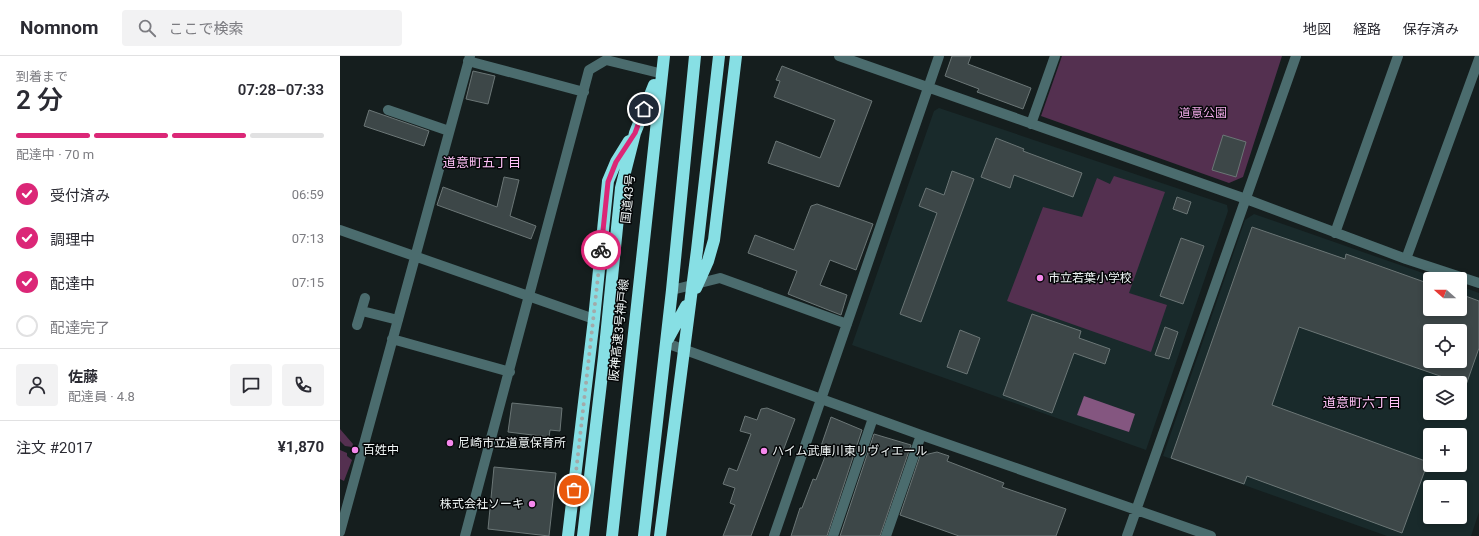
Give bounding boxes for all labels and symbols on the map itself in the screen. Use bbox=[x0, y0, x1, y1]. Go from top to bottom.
pin bbox=[627, 92, 661, 126]
park label: 道意公園 bbox=[1179, 106, 1227, 120]
district label: 道意町五丁目 bbox=[443, 155, 521, 170]
street label: 国道43号 bbox=[618, 174, 638, 224]
courier bbox=[581, 230, 621, 270]
place label: 市立若葉小学校 bbox=[1048, 271, 1132, 285]
north arrow bbox=[1423, 272, 1467, 316]
marker: 市立若葉小学校 bbox=[1035, 273, 1045, 283]
street label: 阪神高速3号神戸線 bbox=[607, 278, 631, 382]
district label: 道意町六丁目 bbox=[1323, 395, 1401, 410]
place label: 尼崎市立道意保育所 bbox=[458, 436, 566, 450]
marker: 尼崎市立道意保育所 bbox=[445, 438, 455, 448]
place label: 百姓中 bbox=[363, 443, 399, 457]
place label: ハイム武庫川東リヴィエール bbox=[772, 444, 928, 458]
marker: 百姓中 bbox=[350, 445, 360, 455]
marker: ハイム武庫川東リヴィエール bbox=[759, 446, 769, 456]
pin bbox=[557, 473, 591, 507]
place label: 株式会社ソーキ bbox=[440, 497, 524, 511]
marker: 株式会社ソーキ bbox=[527, 499, 537, 509]

